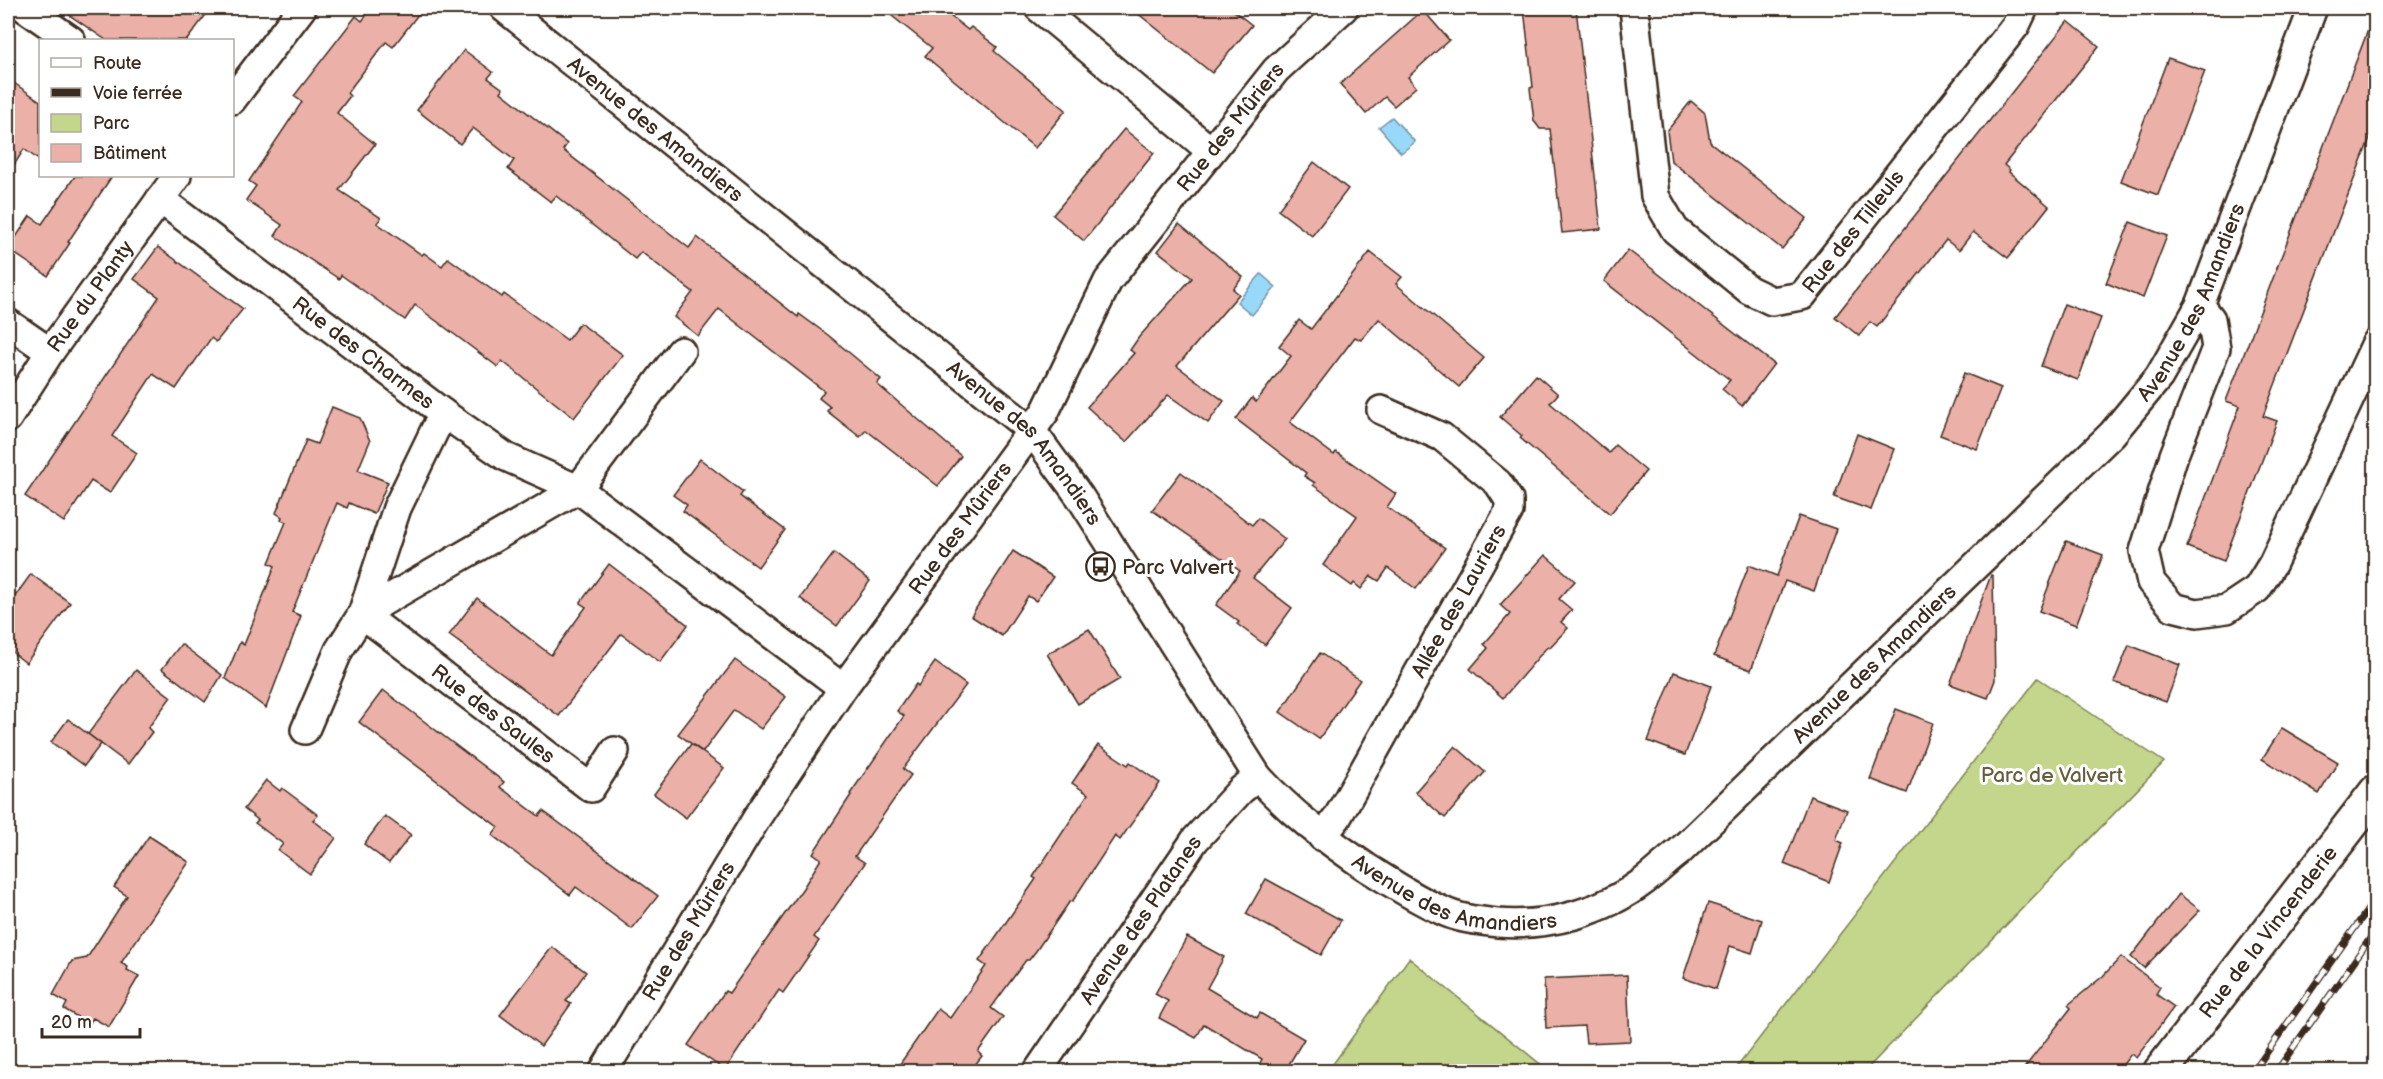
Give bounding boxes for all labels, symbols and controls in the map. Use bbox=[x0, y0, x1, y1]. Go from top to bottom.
legend bbox=[39, 39, 234, 177]
street label: Avenue des Amandiers bbox=[562, 51, 748, 207]
text: Route bbox=[93, 53, 142, 74]
street label: Rue des Mûriers bbox=[1171, 57, 1289, 197]
text: Voie ferrée bbox=[93, 83, 183, 104]
text: Parc bbox=[93, 113, 130, 134]
text: Bâtiment bbox=[93, 143, 167, 164]
street label: Rue des Tilleuls bbox=[1797, 165, 1909, 298]
street label: Avenue des Amandiers bbox=[2132, 200, 2250, 406]
street label: Rue du Planty bbox=[42, 235, 139, 357]
street label: Rue des Charmes bbox=[287, 291, 439, 415]
street label: Avenue des Amandiers bbox=[942, 355, 1107, 530]
street label: Rue des Mûriers bbox=[903, 457, 1017, 599]
street label: Allée des Lauriers bbox=[1406, 520, 1511, 682]
bus stop icon: Parc Valvert bbox=[1085, 551, 1117, 583]
place label: Parc Valvert bbox=[1122, 555, 1235, 580]
street label: Avenue des Amandiers bbox=[1787, 579, 1961, 748]
street label: Rue des Saules bbox=[426, 659, 560, 769]
park label: Parc de Valvert bbox=[1981, 763, 2124, 788]
street label: Avenue des Platanes bbox=[1074, 831, 1207, 1009]
street label: Rue de la Vincenderie bbox=[2194, 841, 2342, 1023]
street label: Avenue des Amandiers bbox=[1347, 849, 1559, 936]
street label: Rue des Mûriers bbox=[637, 857, 740, 1005]
scale bar bbox=[42, 1001, 140, 1039]
text: 20 m bbox=[51, 1012, 92, 1033]

